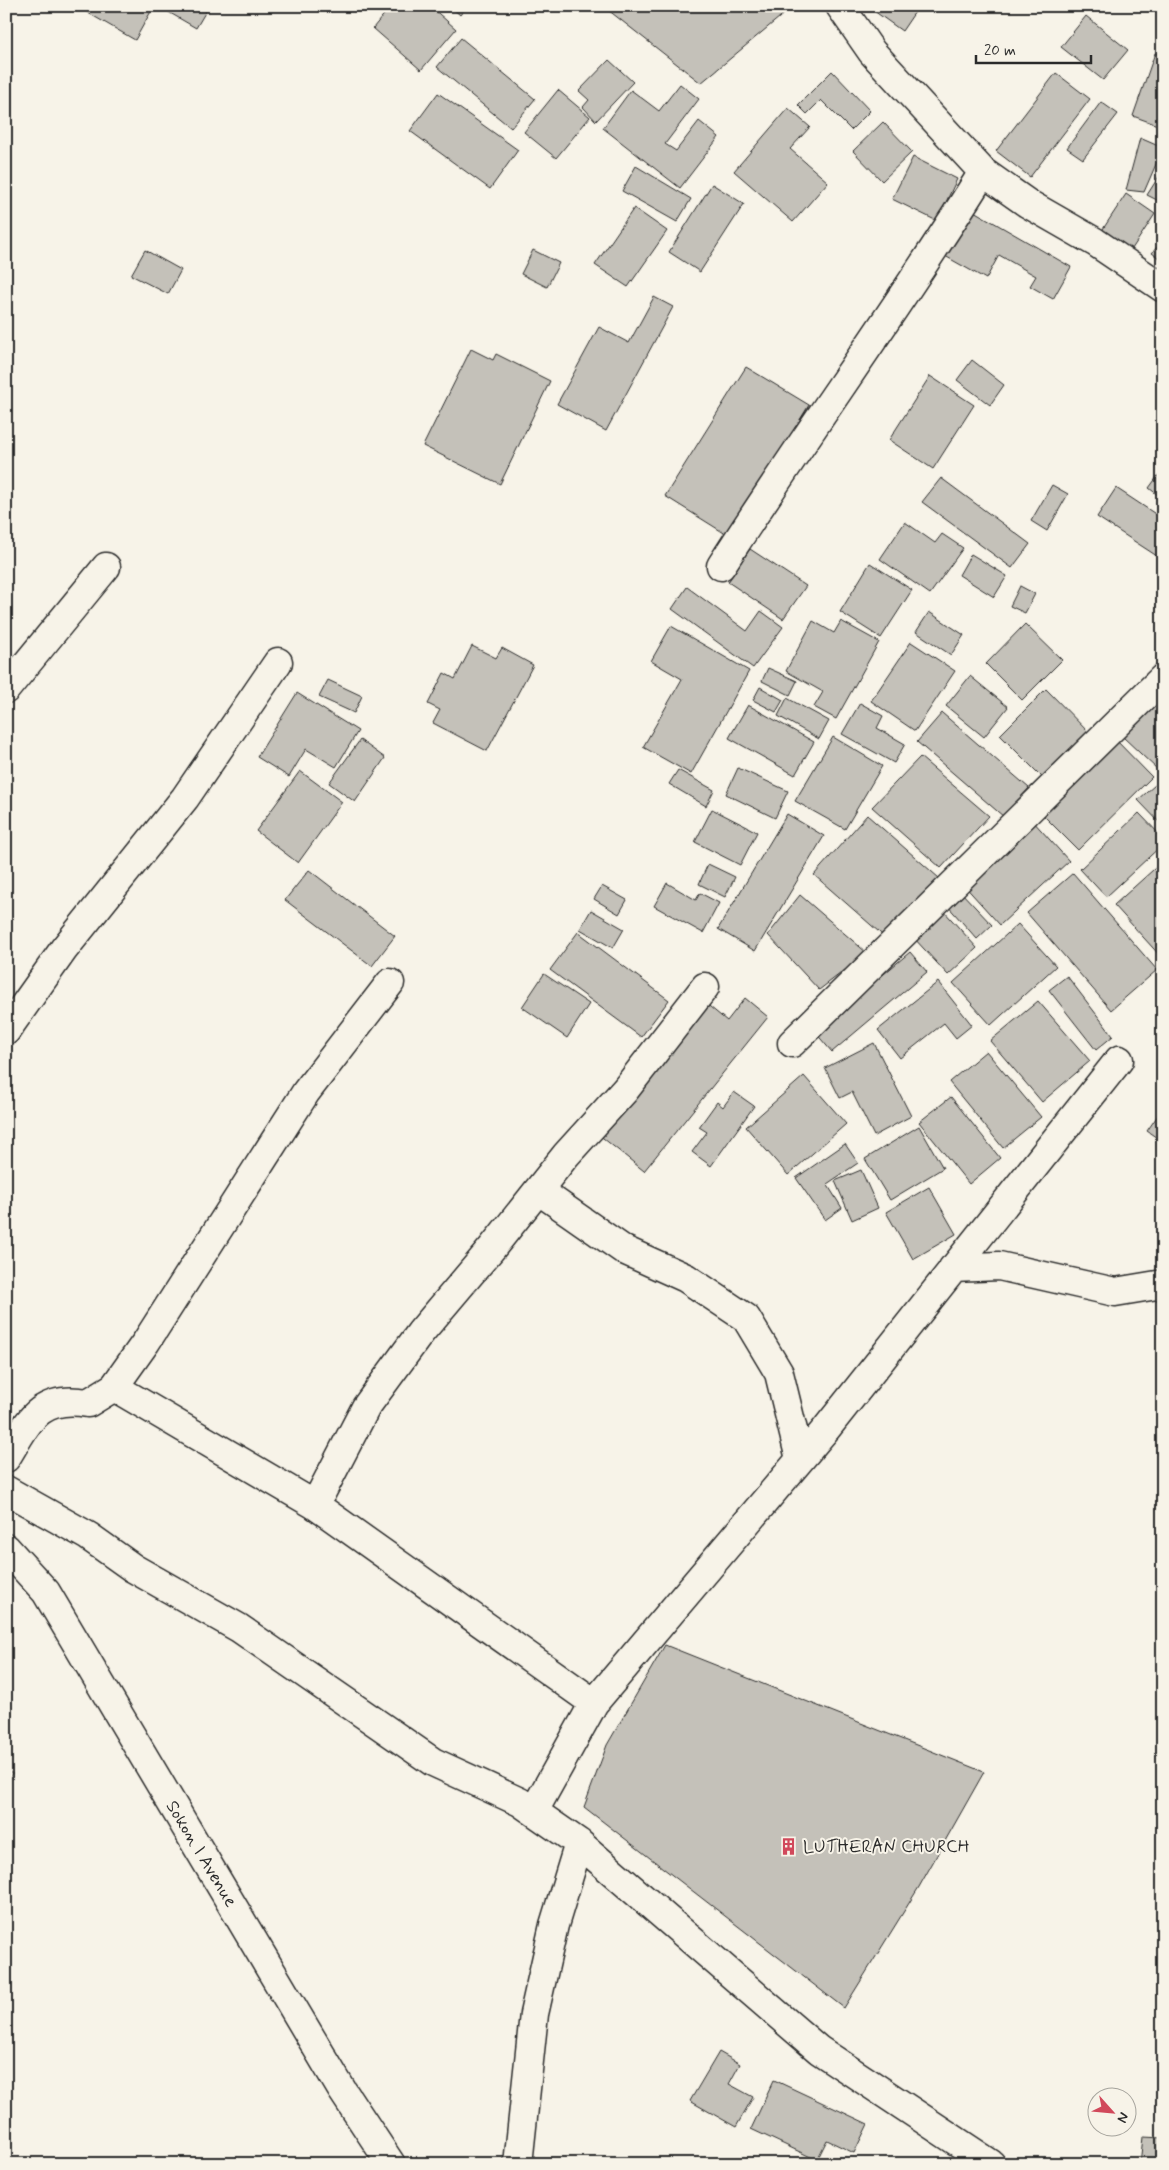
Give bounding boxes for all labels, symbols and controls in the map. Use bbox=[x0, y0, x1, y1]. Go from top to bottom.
scale bar bbox=[976, 32, 1092, 64]
text: 20 m bbox=[984, 41, 1016, 61]
street label: Sokon I Avenue bbox=[160, 1796, 242, 1912]
place label: LUTHERAN CHURCH bbox=[803, 1835, 969, 1859]
building icon: LUTHERAN CHURCH bbox=[779, 1837, 799, 1857]
north arrow bbox=[1086, 2088, 1136, 2138]
text: N bbox=[1113, 2109, 1133, 2126]

